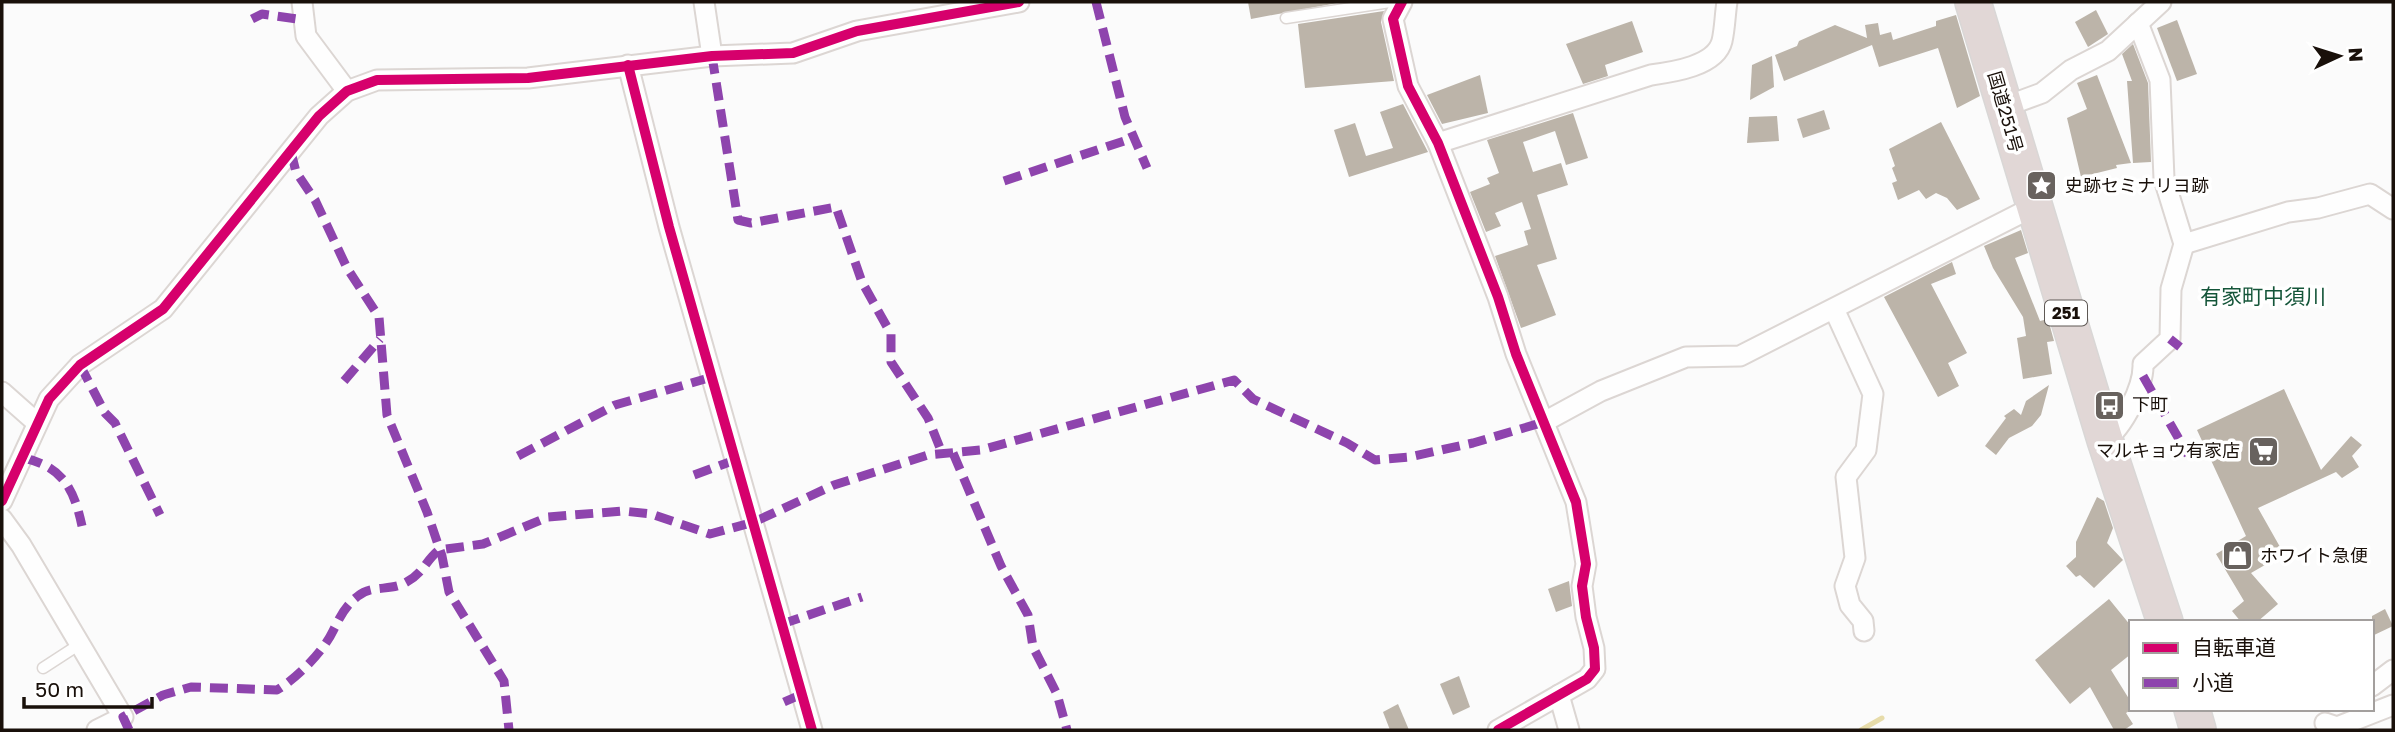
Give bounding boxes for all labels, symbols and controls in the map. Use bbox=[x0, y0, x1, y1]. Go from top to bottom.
north arrow bbox=[2304, 21, 2374, 91]
text: N bbox=[2344, 47, 2368, 63]
street label: 国道251号 bbox=[1984, 68, 2028, 155]
place icon: 史跡セミナリヨ跡 bbox=[2025, 169, 2059, 203]
place label: 史跡セミナリヨ跡 bbox=[2065, 174, 2209, 196]
district label: 有家町中須川 bbox=[2200, 283, 2326, 309]
road number: 251 bbox=[2045, 300, 2087, 326]
bus stop icon: 下町 bbox=[2092, 388, 2126, 422]
place label: 下町 bbox=[2132, 393, 2168, 415]
supermarket icon: マルキョウ有家店 bbox=[2246, 434, 2280, 468]
place label: マルキョウ有家店 bbox=[2096, 439, 2240, 461]
shop icon: ホワイト急便 bbox=[2220, 539, 2254, 573]
place label: ホワイト急便 bbox=[2260, 544, 2368, 566]
legend bbox=[2129, 620, 2374, 711]
text: 自転車道 bbox=[2192, 634, 2276, 660]
scale bar bbox=[24, 666, 152, 710]
text: 小道 bbox=[2192, 669, 2234, 695]
text: 50 m bbox=[35, 676, 84, 702]

